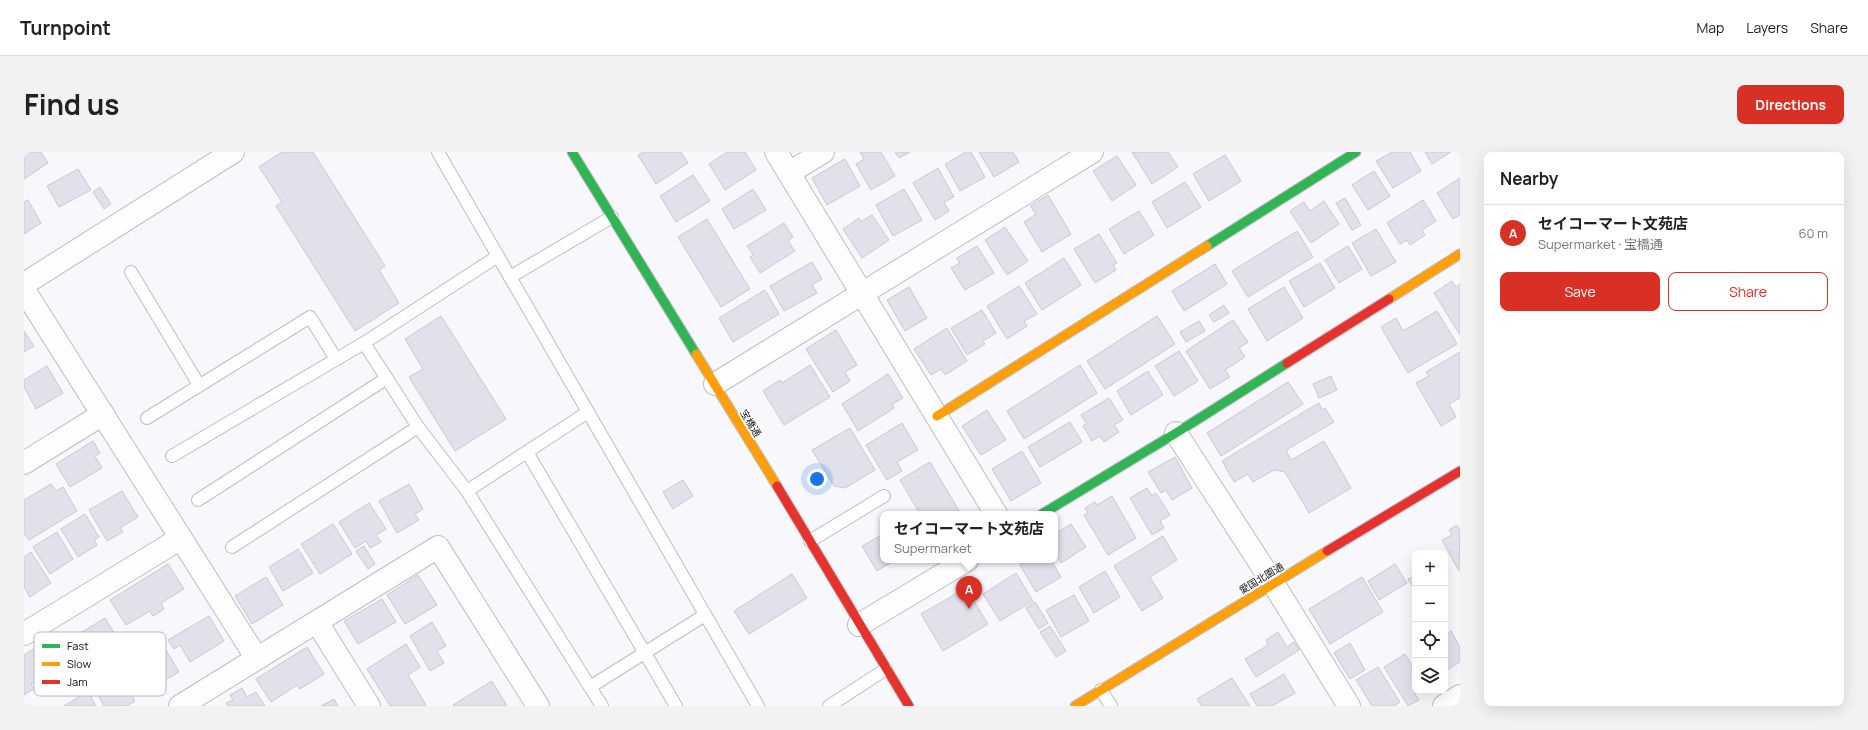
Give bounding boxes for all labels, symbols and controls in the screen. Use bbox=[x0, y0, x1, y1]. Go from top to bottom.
text: Turnpoint bbox=[20, 15, 111, 41]
text: Map bbox=[1696, 18, 1724, 37]
text: Layers bbox=[1746, 18, 1788, 37]
text: Share bbox=[1810, 18, 1848, 37]
text: Find us bbox=[24, 85, 119, 123]
button: Directions bbox=[1737, 85, 1844, 124]
text: Nearby bbox=[1500, 167, 1558, 190]
text: セイコーマート文苑店 bbox=[1538, 213, 1688, 234]
text: A bbox=[1509, 224, 1517, 242]
text: 60 m bbox=[1798, 224, 1828, 242]
text: Supermarket · 宝橋通 bbox=[1538, 235, 1663, 253]
button: Save bbox=[1500, 272, 1660, 311]
button: Share bbox=[1668, 272, 1828, 311]
street label: 宝橋通 bbox=[737, 407, 765, 439]
your location bbox=[807, 469, 827, 489]
popup bbox=[880, 511, 1058, 563]
text: セイコーマート文苑店 bbox=[894, 518, 1044, 539]
text: Supermarket bbox=[894, 539, 972, 557]
map controls bbox=[1412, 550, 1448, 694]
button: + bbox=[1412, 550, 1448, 586]
street label: 愛国北園通 bbox=[1236, 559, 1286, 597]
pin: A bbox=[956, 576, 982, 609]
button: − bbox=[1412, 586, 1448, 622]
button: locate bbox=[1412, 622, 1448, 658]
legend bbox=[34, 632, 166, 696]
text: Fast bbox=[67, 638, 89, 653]
text: Slow bbox=[67, 656, 92, 671]
button: layers bbox=[1412, 658, 1448, 694]
text: Jam bbox=[67, 674, 88, 689]

